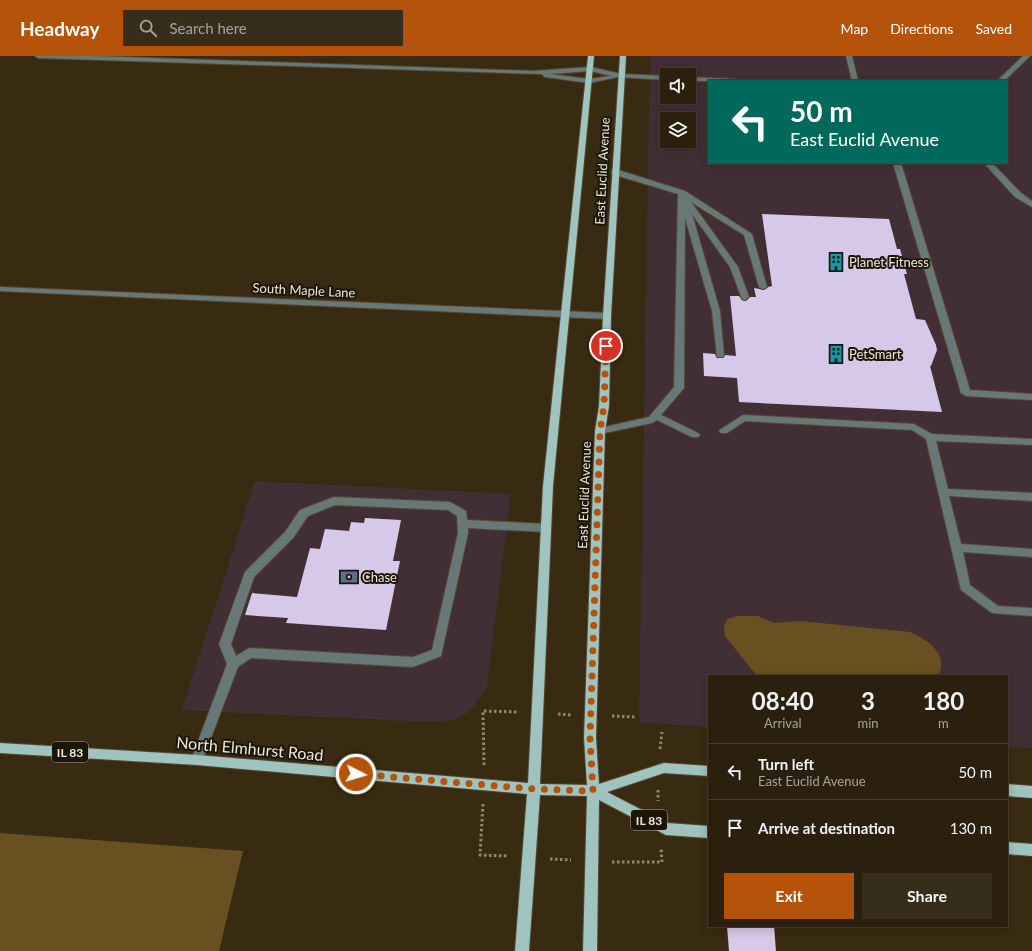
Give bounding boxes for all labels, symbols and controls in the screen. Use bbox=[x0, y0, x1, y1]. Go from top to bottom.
search box bbox=[123, 10, 403, 46]
text: Headway bbox=[20, 17, 99, 40]
icon: search bbox=[137, 17, 159, 39]
text: Search here bbox=[169, 19, 247, 37]
text: Map bbox=[841, 20, 868, 37]
text: Directions bbox=[890, 20, 953, 37]
text: Saved bbox=[975, 20, 1012, 37]
map controls bbox=[660, 68, 696, 148]
button: sound bbox=[660, 68, 696, 104]
text: 50 m bbox=[790, 94, 853, 128]
icon: left bbox=[724, 96, 776, 148]
button: layers bbox=[660, 112, 696, 148]
street label: East Euclid Avenue bbox=[591, 117, 613, 225]
text: East Euclid Avenue bbox=[790, 128, 939, 150]
building icon: Planet Fitness bbox=[826, 252, 846, 272]
place label: Planet Fitness bbox=[849, 254, 929, 270]
street label: South Maple Lane bbox=[252, 279, 356, 301]
pin bbox=[589, 329, 623, 363]
icon: arrive bbox=[595, 335, 617, 357]
building icon: PetSmart bbox=[826, 344, 846, 364]
place label: PetSmart bbox=[849, 346, 902, 362]
street label: East Euclid Avenue bbox=[574, 441, 594, 549]
bank icon: Chase bbox=[339, 567, 359, 587]
place label: Chase bbox=[362, 569, 397, 585]
text: 08:40 bbox=[752, 686, 814, 715]
text: 3 bbox=[861, 686, 875, 715]
text: 180 bbox=[922, 686, 964, 715]
text: Arrival bbox=[764, 715, 801, 731]
text: min bbox=[858, 715, 879, 731]
text: m bbox=[938, 715, 949, 731]
street label: North Elmhurst Road bbox=[176, 732, 324, 764]
road number: IL 83 bbox=[52, 742, 88, 762]
position arrow bbox=[335, 753, 377, 795]
text: Turn left bbox=[758, 755, 814, 773]
icon: left bbox=[724, 761, 746, 783]
text: 50 m bbox=[958, 763, 992, 781]
text: East Euclid Avenue bbox=[758, 773, 866, 789]
road number: IL 83 bbox=[631, 810, 667, 830]
icon: arrive bbox=[724, 817, 746, 839]
text: Arrive at destination bbox=[758, 819, 895, 837]
text: 130 m bbox=[950, 819, 992, 837]
button: Exit bbox=[724, 873, 854, 919]
button: Share bbox=[862, 873, 992, 919]

